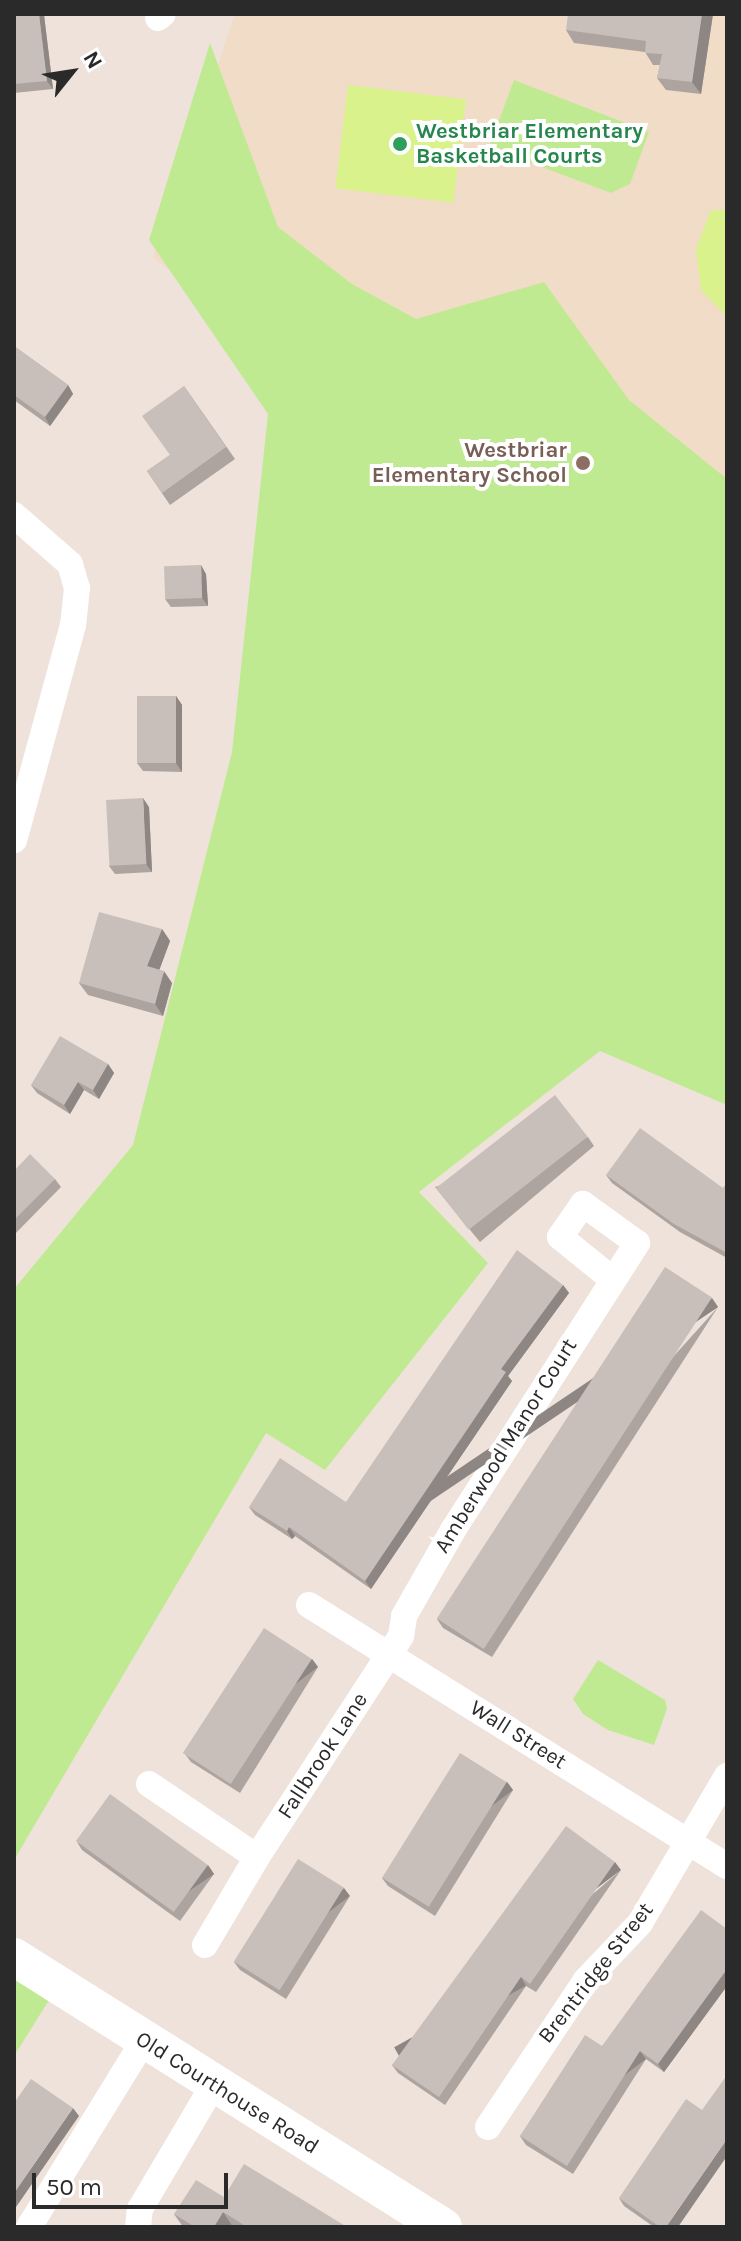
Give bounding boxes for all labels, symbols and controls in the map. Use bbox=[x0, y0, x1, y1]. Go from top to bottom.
north arrow bbox=[32, 32, 112, 112]
text: N bbox=[78, 47, 108, 73]
place label: Westbriar Elementary Basketball Courts bbox=[416, 118, 643, 170]
marker: Westbriar Elementary Basketball Courts bbox=[391, 135, 409, 153]
place label: Westbriar Elementary School bbox=[372, 437, 567, 488]
marker: Westbriar Elementary School bbox=[574, 454, 592, 472]
street label: Amberwood Manor Court bbox=[429, 1334, 583, 1558]
street label: Fallbrook Lane bbox=[272, 1688, 374, 1824]
street label: Wall Street bbox=[465, 1695, 571, 1775]
street label: Brentridge Street bbox=[533, 1897, 659, 2049]
street label: Old Courthouse Road bbox=[131, 2026, 323, 2160]
scale bar bbox=[36, 2157, 232, 2207]
text: 50 m bbox=[46, 2173, 102, 2201]

